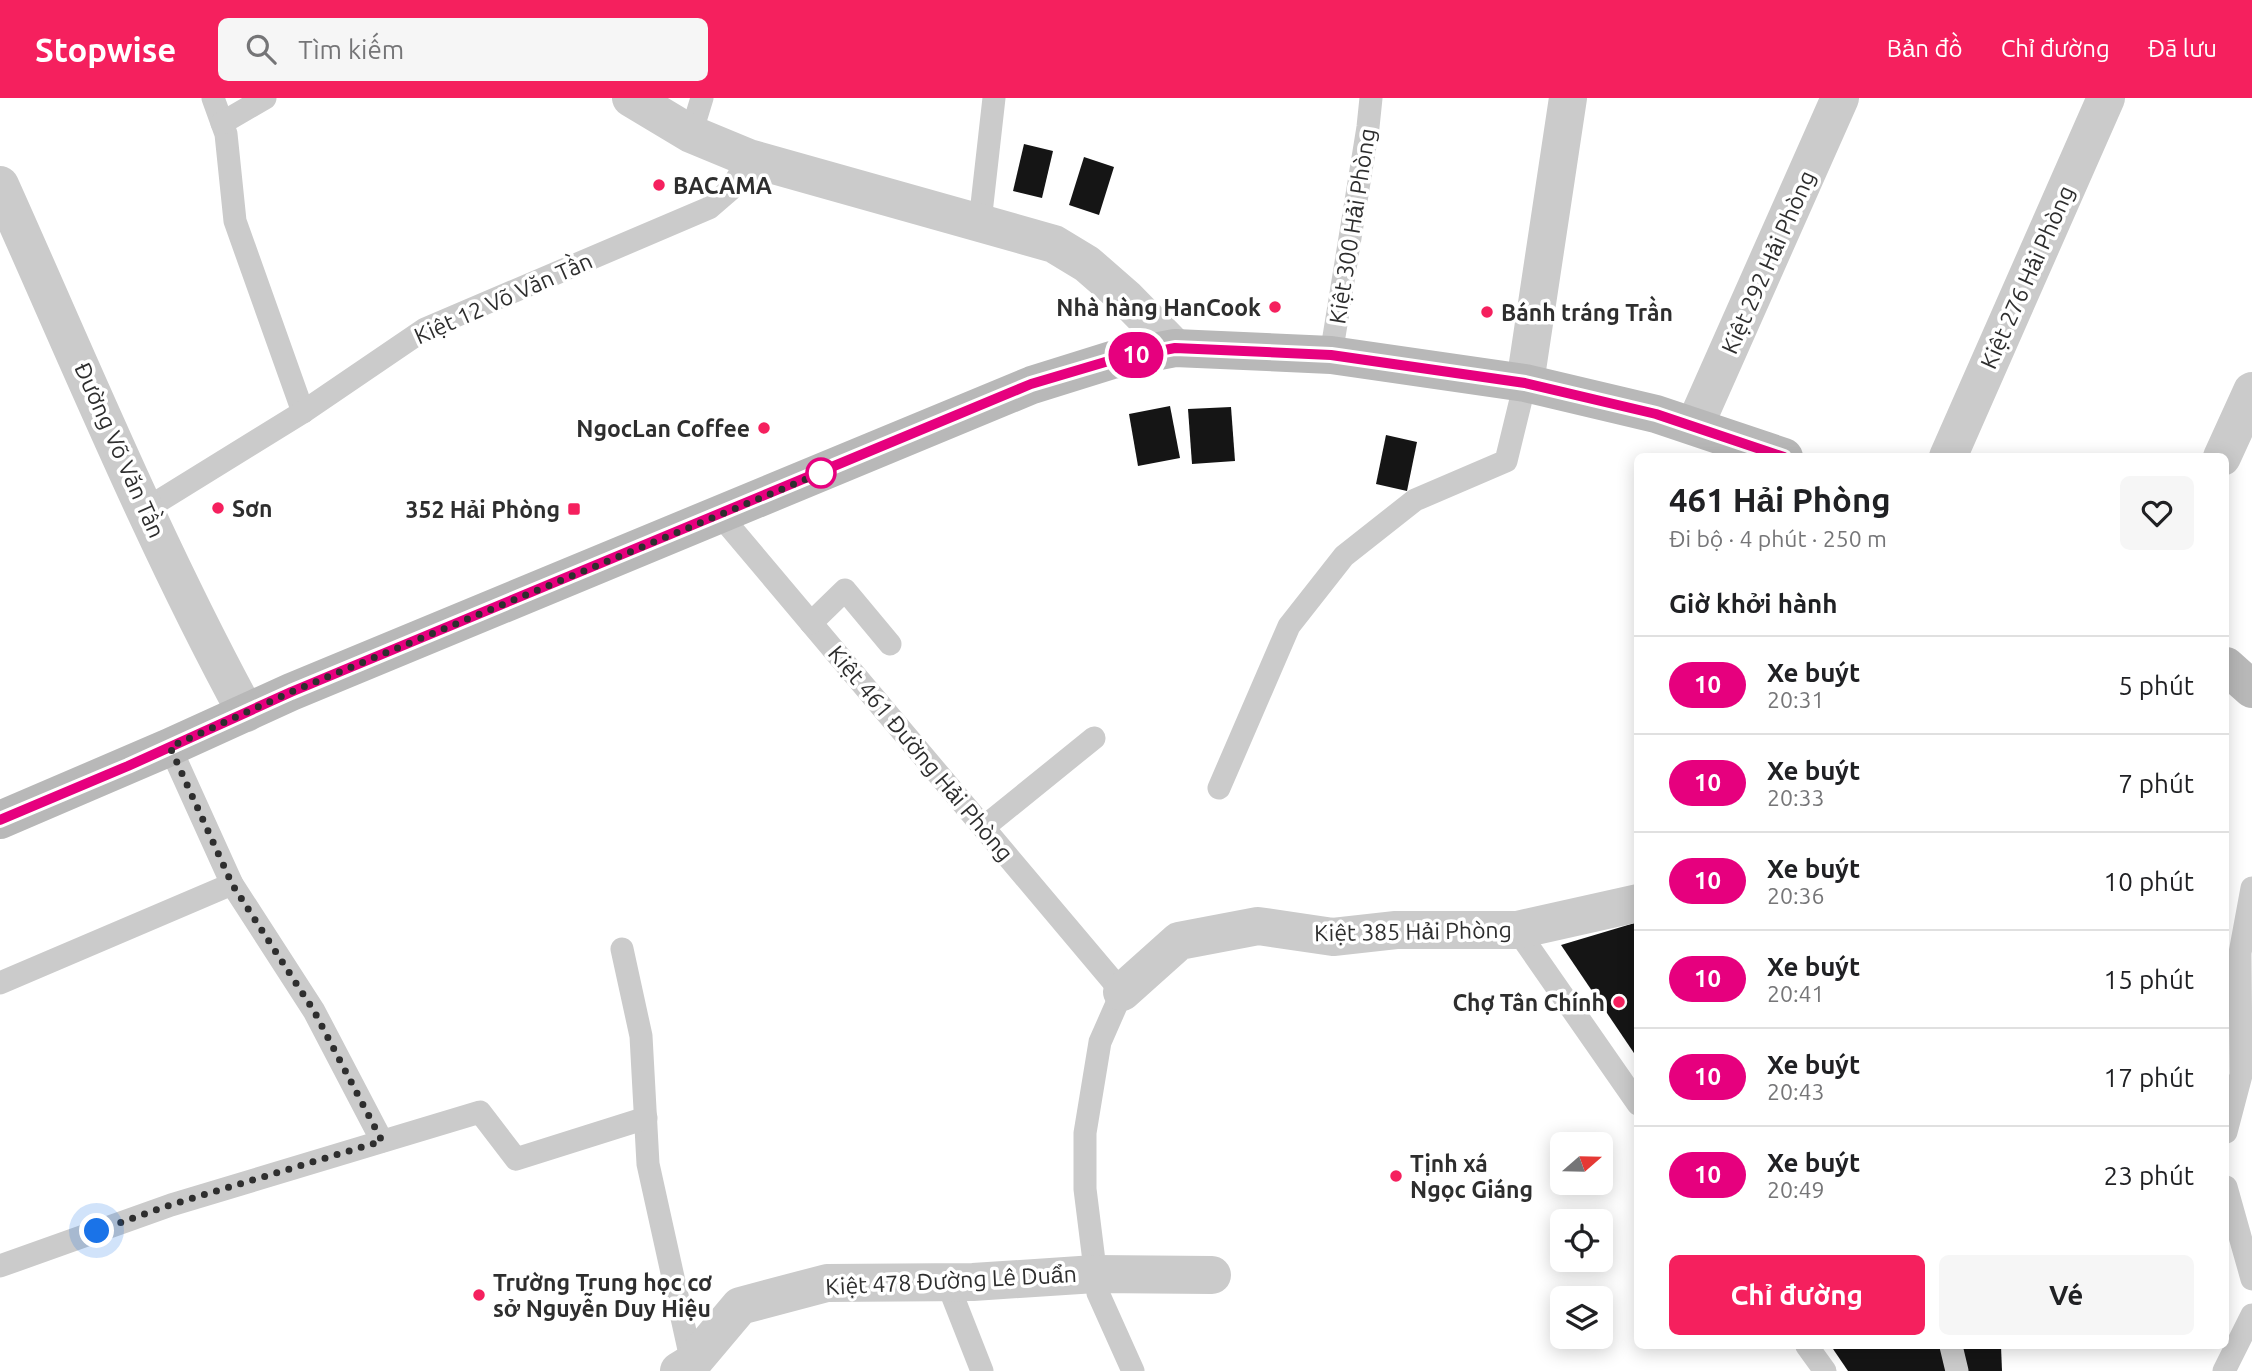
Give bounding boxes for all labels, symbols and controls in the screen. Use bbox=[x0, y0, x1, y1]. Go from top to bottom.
search box bbox=[218, 18, 708, 81]
icon: search bbox=[242, 30, 280, 68]
text: Stopwise bbox=[35, 31, 176, 68]
text: Tìm kiếm bbox=[298, 35, 404, 64]
text: Bản đồ bbox=[1887, 35, 1963, 62]
text: Chỉ đường bbox=[2001, 35, 2110, 62]
text: Đã lưu bbox=[2148, 35, 2217, 62]
street label: Kiệt 300 Hải Phòng bbox=[1324, 126, 1380, 326]
street label: Kiệt 292 Hải Phòng bbox=[1716, 167, 1820, 357]
place label: BACAMA bbox=[673, 173, 772, 198]
marker: BACAMA bbox=[651, 177, 667, 193]
street label: Kiệt 276 Hải Phòng bbox=[1975, 182, 2079, 372]
street label: Kiệt 12 Võ Văn Tần bbox=[409, 245, 596, 348]
place label: Nhà hàng HanCook bbox=[1056, 295, 1261, 320]
place label: Bánh tráng Trần bbox=[1501, 295, 1673, 325]
marker: Nhà hàng HanCook bbox=[1267, 299, 1283, 315]
marker: Bánh tráng Trần bbox=[1479, 304, 1495, 320]
line badge: 10 bbox=[1104, 332, 1168, 378]
text: 10 bbox=[1122, 341, 1150, 368]
street label: Đường Võ Văn Tần bbox=[70, 357, 172, 541]
place label: NgocLan Coffee bbox=[576, 416, 750, 441]
marker: NgocLan Coffee bbox=[756, 420, 772, 436]
unlabelled marker bbox=[806, 458, 836, 488]
button: heart bbox=[2120, 476, 2194, 550]
text: 461 Hải Phòng bbox=[1669, 481, 1891, 518]
place label: Sơn bbox=[232, 496, 272, 521]
place label: 352 Hải Phòng bbox=[405, 497, 560, 522]
marker: Sơn bbox=[210, 500, 226, 516]
marker: 352 Hải Phòng bbox=[566, 501, 582, 517]
text: Đi bộ · 4 phút · 250 m bbox=[1669, 526, 1887, 551]
text: Giờ khởi hành bbox=[1669, 589, 1837, 618]
street label: Kiệt 461 Đường Hải Phòng bbox=[824, 640, 1018, 866]
text: Xe buýt bbox=[1767, 658, 1860, 687]
text: 10 bbox=[1694, 671, 1721, 698]
text: 5 phút bbox=[2118, 671, 2194, 700]
text: 20:31 bbox=[1767, 687, 1825, 712]
text: Xe buýt bbox=[1767, 756, 1860, 785]
text: 10 bbox=[1694, 769, 1721, 796]
text: 7 phút bbox=[2118, 769, 2194, 798]
text: 20:33 bbox=[1767, 785, 1825, 810]
text: Xe buýt bbox=[1767, 854, 1860, 883]
text: 10 bbox=[1694, 867, 1721, 894]
text: 10 phút bbox=[2104, 867, 2194, 896]
text: 20:36 bbox=[1767, 883, 1825, 908]
street label: Kiệt 385 Hải Phòng bbox=[1314, 917, 1512, 945]
text: Xe buýt bbox=[1767, 952, 1860, 981]
text: 10 bbox=[1694, 965, 1721, 992]
text: 15 phút bbox=[2104, 965, 2194, 994]
text: 20:41 bbox=[1767, 981, 1825, 1006]
place label: Chợ Tân Chính bbox=[1452, 990, 1605, 1015]
marker: Chợ Tân Chính bbox=[1611, 994, 1627, 1010]
text: Xe buýt bbox=[1767, 1050, 1860, 1079]
text: 10 bbox=[1694, 1063, 1721, 1090]
text: 17 phút bbox=[2104, 1063, 2194, 1092]
text: 20:43 bbox=[1767, 1079, 1825, 1104]
north arrow bbox=[1550, 1132, 1614, 1195]
map controls bbox=[1550, 1132, 1613, 1349]
text: Xe buýt bbox=[1767, 1148, 1860, 1177]
place label: Tịnh xá Ngọc Giáng bbox=[1410, 1151, 1533, 1202]
text: 10 bbox=[1694, 1161, 1721, 1188]
text: 23 phút bbox=[2104, 1161, 2194, 1190]
marker: Tịnh xá Ngọc Giáng bbox=[1388, 1168, 1404, 1184]
text: 20:49 bbox=[1767, 1177, 1825, 1202]
button: locate bbox=[1550, 1209, 1613, 1272]
your location bbox=[79, 1213, 114, 1248]
button: Chỉ đường bbox=[1669, 1255, 1925, 1335]
button: Vé bbox=[1939, 1255, 2194, 1335]
street label: Kiệt 478 Đường Lê Duẩn bbox=[825, 1261, 1077, 1299]
place label: Trường Trung học cơ sở Nguyễn Duy Hiệu bbox=[493, 1270, 712, 1321]
button: layers bbox=[1550, 1286, 1613, 1349]
marker: Trường Trung học cơ sở Nguyễn Duy Hiệu bbox=[471, 1287, 487, 1303]

